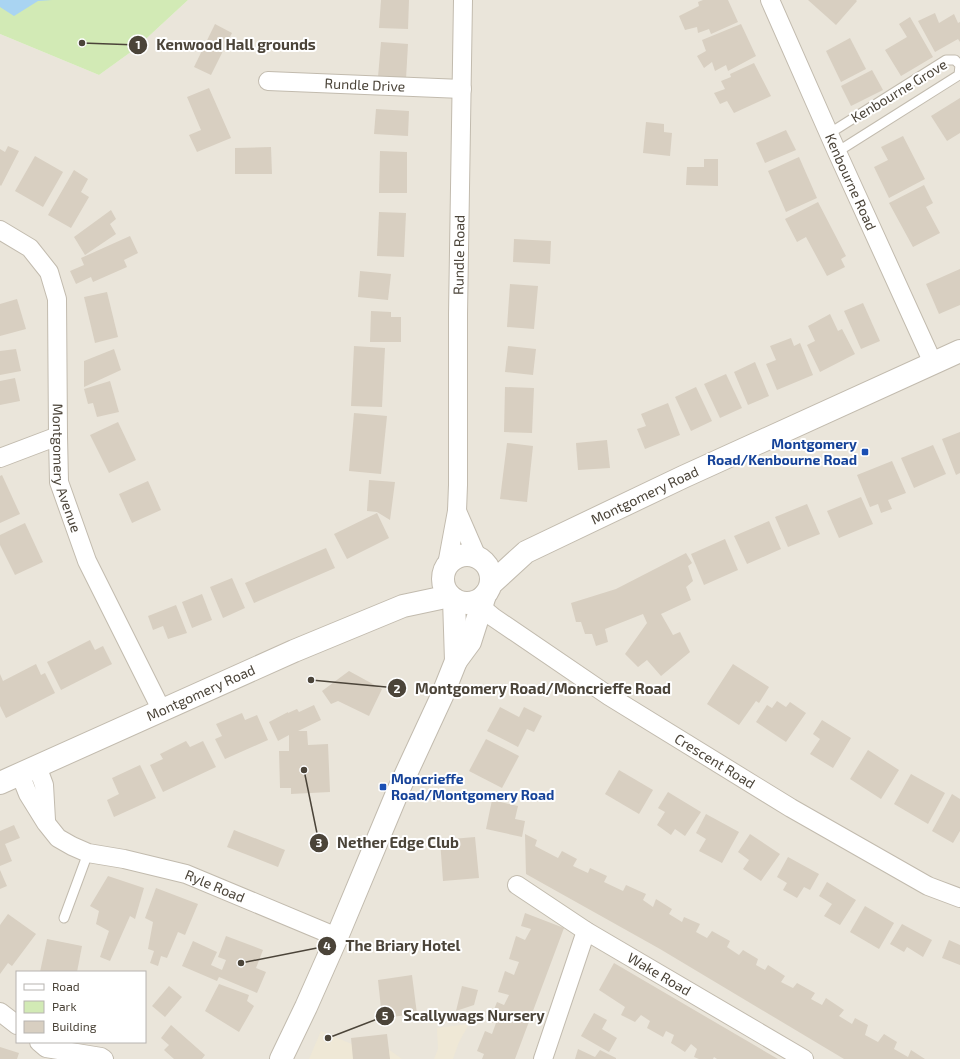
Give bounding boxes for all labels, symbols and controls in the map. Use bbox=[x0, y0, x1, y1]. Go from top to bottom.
callout: Kenwood Hall grounds bbox=[128, 31, 324, 58]
text: Kenwood Hall grounds bbox=[156, 35, 316, 53]
text: 1 bbox=[135, 37, 141, 51]
street label: Kenbourne Grove bbox=[848, 55, 950, 126]
street label: Rundle Drive bbox=[324, 74, 406, 95]
street label: Kenbourne Road bbox=[822, 131, 880, 233]
street label: Rundle Road bbox=[449, 215, 468, 295]
street label: Montgomery Avenue bbox=[50, 403, 85, 535]
place label: Montgomery Road/Kenbourne Road bbox=[707, 435, 857, 468]
marker: Montgomery Road/Kenbourne Road bbox=[860, 447, 870, 457]
street label: Montgomery Road bbox=[588, 462, 701, 528]
street label: Montgomery Road bbox=[143, 661, 258, 724]
callout: Montgomery Road/Moncrieffe Road bbox=[387, 675, 680, 702]
text: Montgomery Road/Moncrieffe Road bbox=[415, 679, 671, 698]
text: 2 bbox=[394, 681, 401, 695]
street label: Crescent Road bbox=[672, 730, 758, 792]
place label: Moncrieffe Road/Montgomery Road bbox=[391, 770, 554, 803]
marker: Moncrieffe Road/Montgomery Road bbox=[378, 782, 388, 792]
callout: Nether Edge Club bbox=[309, 829, 467, 856]
text: Nether Edge Club bbox=[337, 833, 459, 851]
text: 3 bbox=[316, 835, 323, 849]
street label: Ryle Road bbox=[183, 866, 247, 906]
callout: The Briary Hotel bbox=[317, 932, 468, 959]
text: The Briary Hotel bbox=[346, 936, 461, 955]
text: 4 bbox=[323, 938, 331, 952]
street label: Wake Road bbox=[625, 948, 694, 999]
legend bbox=[16, 971, 146, 1043]
text: Road bbox=[52, 979, 80, 993]
text: Park bbox=[52, 999, 77, 1013]
callout: Scallywags Nursery bbox=[375, 1003, 553, 1030]
text: Scallywags Nursery bbox=[403, 1006, 545, 1025]
text: 5 bbox=[382, 1008, 389, 1022]
text: Building bbox=[52, 1019, 97, 1033]

